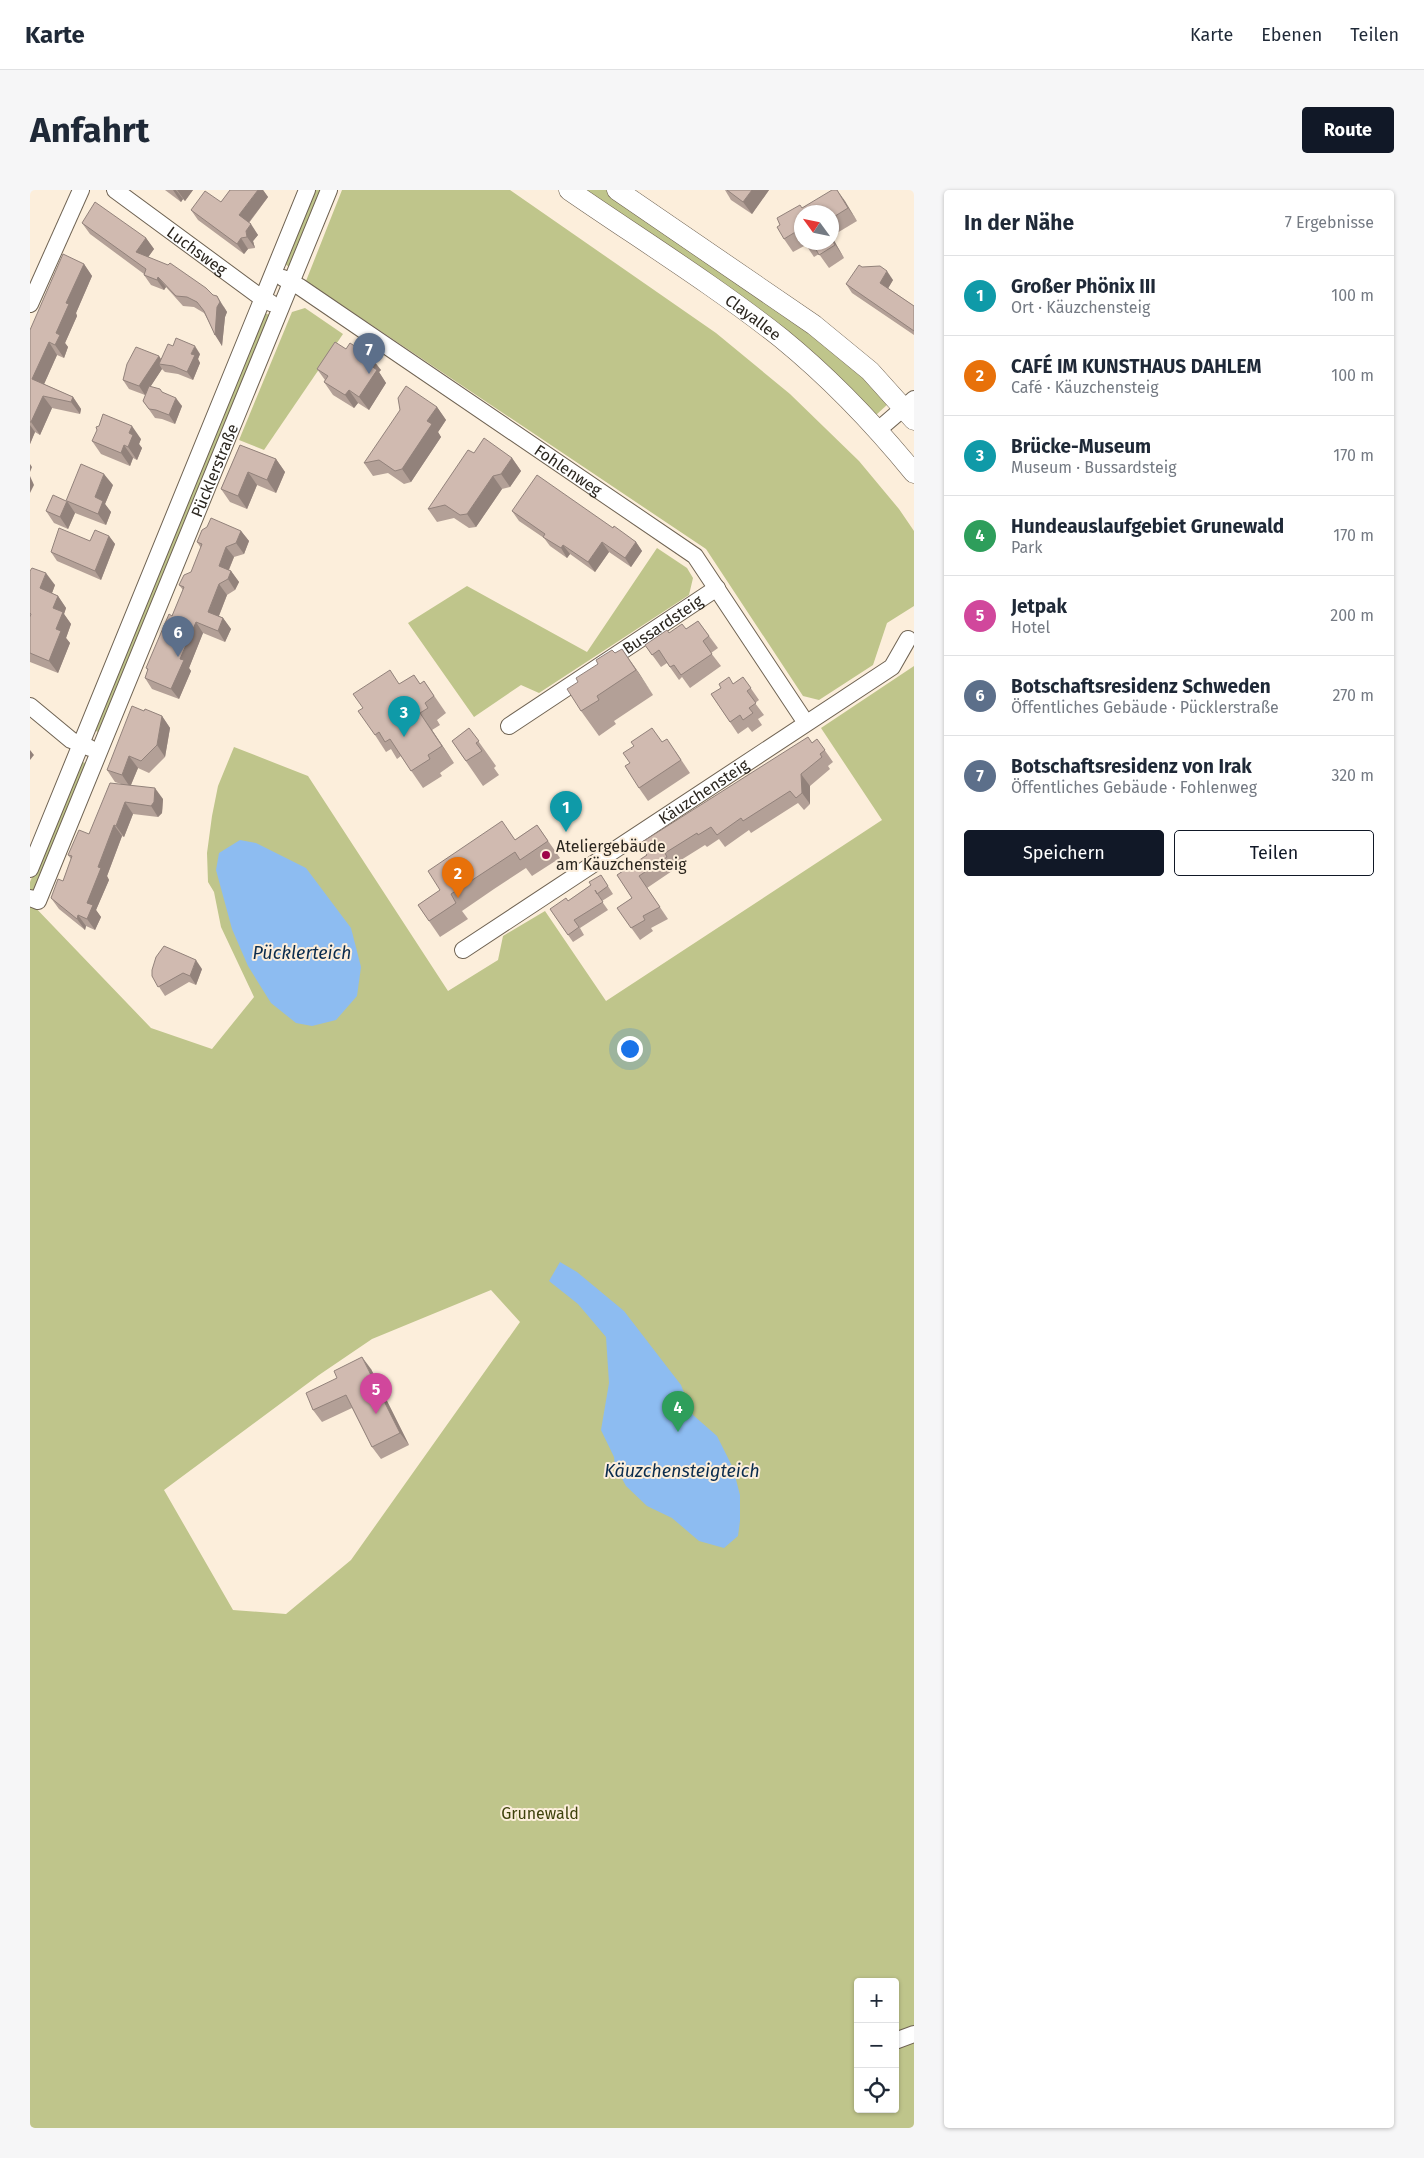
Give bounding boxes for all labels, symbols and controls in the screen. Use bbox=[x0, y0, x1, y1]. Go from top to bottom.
text: Karte bbox=[25, 21, 85, 49]
text: Karte bbox=[1190, 24, 1233, 46]
text: Ebenen bbox=[1261, 24, 1322, 46]
text: Teilen bbox=[1350, 24, 1399, 46]
button: Route bbox=[1302, 107, 1394, 153]
text: Anfahrt bbox=[30, 109, 149, 151]
north arrow bbox=[794, 205, 839, 250]
text: In der Nähe bbox=[964, 210, 1074, 236]
text: 7 Ergebnisse bbox=[1285, 213, 1374, 232]
street label: Luchsweg bbox=[163, 222, 231, 279]
text: Großer Phönix III bbox=[1011, 275, 1156, 298]
text: 1 bbox=[976, 286, 984, 305]
text: 100 m bbox=[1331, 286, 1374, 305]
street label: Clayallee bbox=[722, 290, 785, 344]
text: Ort · Käuzchensteig bbox=[1011, 298, 1150, 317]
pin: 7 bbox=[353, 333, 385, 374]
text: CAFÉ IM KUNSTHAUS DAHLEM bbox=[1011, 355, 1261, 378]
text: 2 bbox=[976, 366, 984, 385]
text: 100 m bbox=[1331, 366, 1374, 385]
text: Café · Käuzchensteig bbox=[1011, 378, 1159, 397]
street label: Pücklerstraße bbox=[187, 421, 242, 520]
text: Brücke-Museum bbox=[1011, 435, 1151, 458]
street label: Fohlenweg bbox=[531, 440, 606, 500]
text: 3 bbox=[976, 446, 984, 465]
text: 170 m bbox=[1333, 446, 1374, 465]
text: Museum · Bussardsteig bbox=[1011, 458, 1177, 477]
text: Hundeauslaufgebiet Grunewald bbox=[1011, 515, 1284, 538]
text: 4 bbox=[975, 526, 985, 545]
text: 170 m bbox=[1333, 526, 1374, 545]
text: Park bbox=[1011, 538, 1043, 557]
street label: Bussardsteig bbox=[619, 590, 707, 658]
text: Jetpak bbox=[1011, 595, 1067, 618]
text: 5 bbox=[976, 606, 984, 625]
text: 200 m bbox=[1330, 606, 1374, 625]
pin: 6 bbox=[162, 616, 194, 657]
text: Hotel bbox=[1011, 618, 1050, 637]
text: Botschaftsresidenz Schweden bbox=[1011, 675, 1271, 698]
text: 6 bbox=[975, 686, 985, 705]
text: 270 m bbox=[1332, 686, 1374, 705]
pin: 3 bbox=[388, 696, 420, 737]
text: Öffentliches Gebäude · Pücklerstraße bbox=[1011, 698, 1279, 717]
street label: Käuzchensteig bbox=[655, 754, 753, 828]
text: Botschaftsresidenz von Irak bbox=[1011, 755, 1252, 778]
text: 7 bbox=[976, 766, 984, 785]
text: 320 m bbox=[1331, 766, 1374, 785]
text: Öffentliches Gebäude · Fohlenweg bbox=[1011, 778, 1257, 797]
pin: 1 bbox=[550, 791, 582, 832]
button: Speichern bbox=[964, 830, 1164, 876]
button: Teilen bbox=[1174, 830, 1374, 876]
place label: Ateliergebäude am Käuzchensteig bbox=[556, 837, 687, 874]
marker: Ateliergebäude am Käuzchensteig bbox=[540, 849, 552, 861]
pin: 2 bbox=[442, 857, 474, 898]
water label: Pücklerteich bbox=[252, 942, 352, 964]
your location bbox=[617, 1036, 643, 1062]
pin: 5 bbox=[360, 1373, 392, 1414]
pin: 4 bbox=[662, 1391, 694, 1432]
water label: Käuzchensteigteich bbox=[604, 1460, 760, 1482]
park label: Grunewald bbox=[501, 1804, 579, 1823]
map controls bbox=[854, 1978, 899, 2113]
button: + bbox=[854, 1978, 899, 2023]
button: − bbox=[854, 2023, 899, 2068]
button: locate bbox=[854, 2068, 899, 2113]

